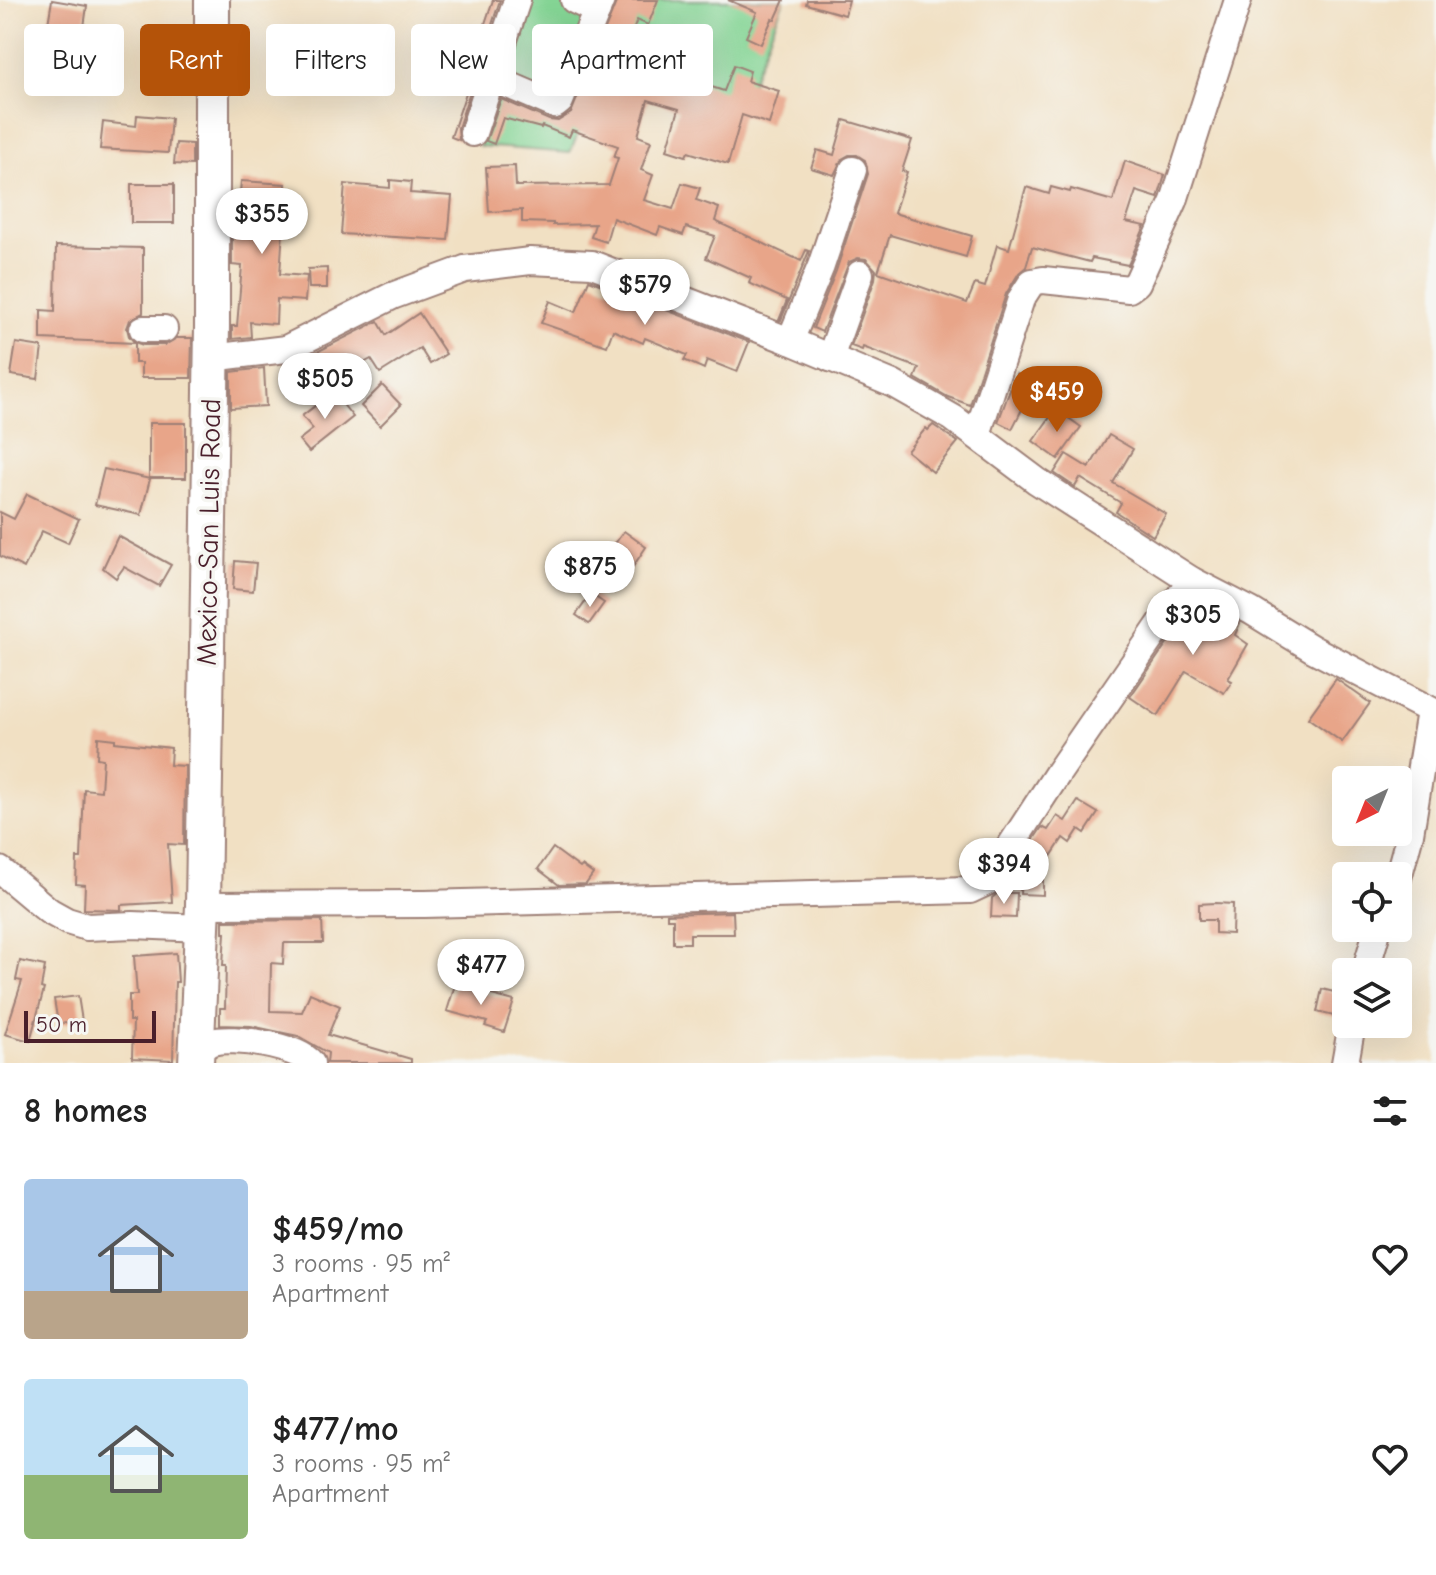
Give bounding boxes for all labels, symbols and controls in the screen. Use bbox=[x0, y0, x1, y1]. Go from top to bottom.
chip: Buy bbox=[24, 24, 124, 96]
chip: Rent bbox=[140, 24, 250, 96]
chip: Filters bbox=[266, 24, 395, 96]
chip: New bbox=[411, 24, 516, 96]
chip: Apartment bbox=[532, 24, 713, 96]
pin: $355 bbox=[215, 188, 309, 256]
text: $355 bbox=[234, 199, 290, 229]
pin: $579 bbox=[598, 259, 692, 327]
text: $579 bbox=[618, 270, 672, 300]
pin: $505 bbox=[278, 353, 372, 421]
text: $505 bbox=[296, 364, 354, 394]
pin: $459 bbox=[1010, 366, 1104, 434]
text: $459 bbox=[1029, 377, 1085, 407]
street label: Mexico-San Luis Road bbox=[191, 398, 227, 666]
pin: $875 bbox=[543, 541, 637, 609]
text: $875 bbox=[563, 552, 617, 582]
pin: $305 bbox=[1146, 589, 1240, 657]
text: $305 bbox=[1164, 600, 1222, 630]
north arrow bbox=[1332, 766, 1412, 846]
map controls bbox=[1332, 766, 1412, 1038]
pin: $394 bbox=[957, 838, 1051, 906]
text: $394 bbox=[977, 849, 1031, 879]
button: locate bbox=[1332, 862, 1412, 942]
pin: $477 bbox=[434, 939, 528, 1007]
text: $477 bbox=[455, 950, 507, 980]
button: layers bbox=[1332, 958, 1412, 1038]
scale bar bbox=[24, 1007, 156, 1043]
text: 50 m bbox=[36, 1012, 87, 1038]
icon: filters bbox=[1368, 1089, 1412, 1133]
text: 8 homes bbox=[24, 1091, 147, 1131]
text: $459/mo bbox=[272, 1209, 404, 1249]
icon: home bbox=[88, 1211, 184, 1307]
icon: heart bbox=[1368, 1237, 1412, 1281]
text: 3 rooms · 95 m² bbox=[272, 1249, 450, 1279]
text: Apartment bbox=[272, 1279, 388, 1309]
text: $477/mo bbox=[272, 1409, 399, 1449]
icon: home bbox=[88, 1411, 184, 1507]
icon: heart bbox=[1368, 1437, 1412, 1481]
text: 3 rooms · 95 m² bbox=[272, 1449, 450, 1479]
text: Apartment bbox=[272, 1479, 388, 1509]

